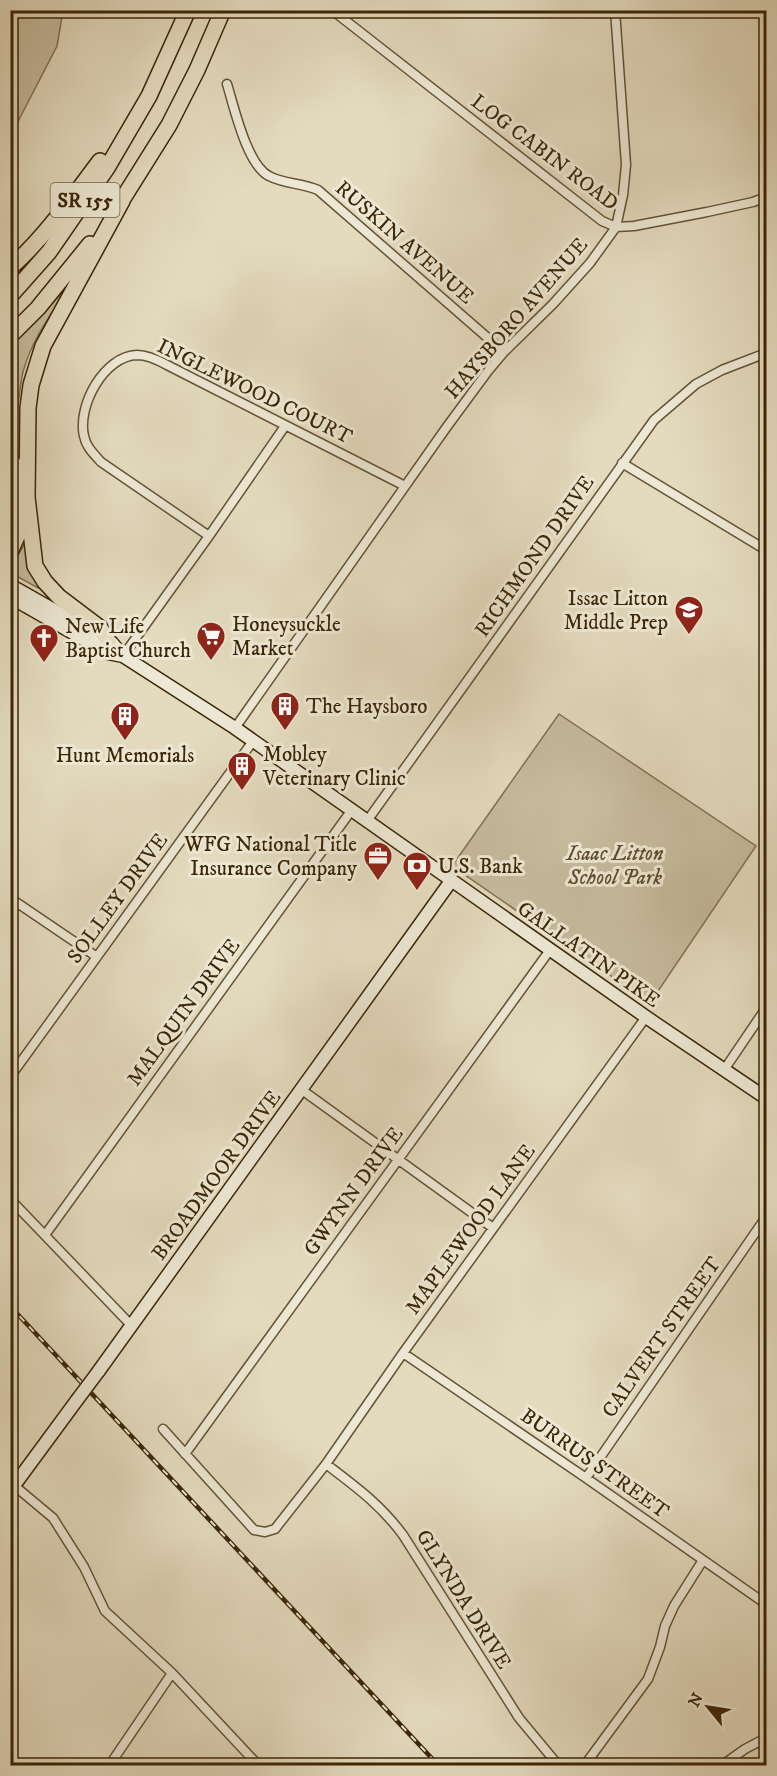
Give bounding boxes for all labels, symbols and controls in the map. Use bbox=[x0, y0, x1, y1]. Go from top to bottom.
street label: LOG CABIN ROAD bbox=[466, 89, 623, 217]
street label: RUSKIN AVENUE bbox=[330, 175, 479, 310]
road number: SR 155 bbox=[50, 183, 119, 217]
street label: HAYSBORO AVENUE bbox=[440, 233, 594, 405]
street label: INGLEWOOD COURT bbox=[153, 333, 356, 450]
street label: RICHMOND DRIVE bbox=[469, 471, 600, 642]
place label: Issac Litton Middle Prep bbox=[564, 586, 668, 636]
school or university icon: Issac Litton Middle Prep bbox=[673, 594, 705, 636]
place label: Honeysuckle Market bbox=[232, 612, 341, 662]
place label: New Life Baptist Church bbox=[65, 614, 191, 664]
supermarket icon: Honeysuckle Market bbox=[195, 620, 227, 662]
church icon: New Life Baptist Church bbox=[28, 622, 60, 664]
building icon: The Haysboro bbox=[269, 690, 301, 732]
place label: The Haysboro bbox=[306, 694, 427, 720]
building icon: Hunt Memorials bbox=[109, 700, 141, 742]
place label: Mobley Veterinary Clinic bbox=[262, 742, 406, 792]
place label: Hunt Memorials bbox=[56, 743, 194, 769]
building icon: Mobley Veterinary Clinic bbox=[226, 750, 258, 792]
street label: SOLLEY DRIVE bbox=[62, 828, 174, 969]
place label: WFG National Title Insurance Company bbox=[183, 832, 358, 882]
office icon: WFG National Title Insurance Company bbox=[362, 840, 394, 882]
park label: Isaac Litton School Park bbox=[565, 841, 664, 891]
bank icon: U.S. Bank bbox=[401, 850, 433, 892]
place label: U.S. Bank bbox=[438, 854, 523, 880]
street label: GALLATIN PIKE bbox=[512, 896, 665, 1014]
street label: MALQUIN DRIVE bbox=[122, 934, 246, 1091]
street label: BROADMOOR DRIVE bbox=[146, 1085, 287, 1266]
street label: GWYNN DRIVE bbox=[298, 1122, 409, 1261]
street label: MAPLEWOOD LANE bbox=[400, 1139, 541, 1320]
street label: CALVERT STREET bbox=[597, 1252, 727, 1423]
street label: BURRUS STREET bbox=[515, 1403, 674, 1525]
street label: GLYNDA DRIVE bbox=[410, 1525, 517, 1674]
north arrow bbox=[678, 1677, 738, 1737]
text: N bbox=[684, 1689, 708, 1711]

